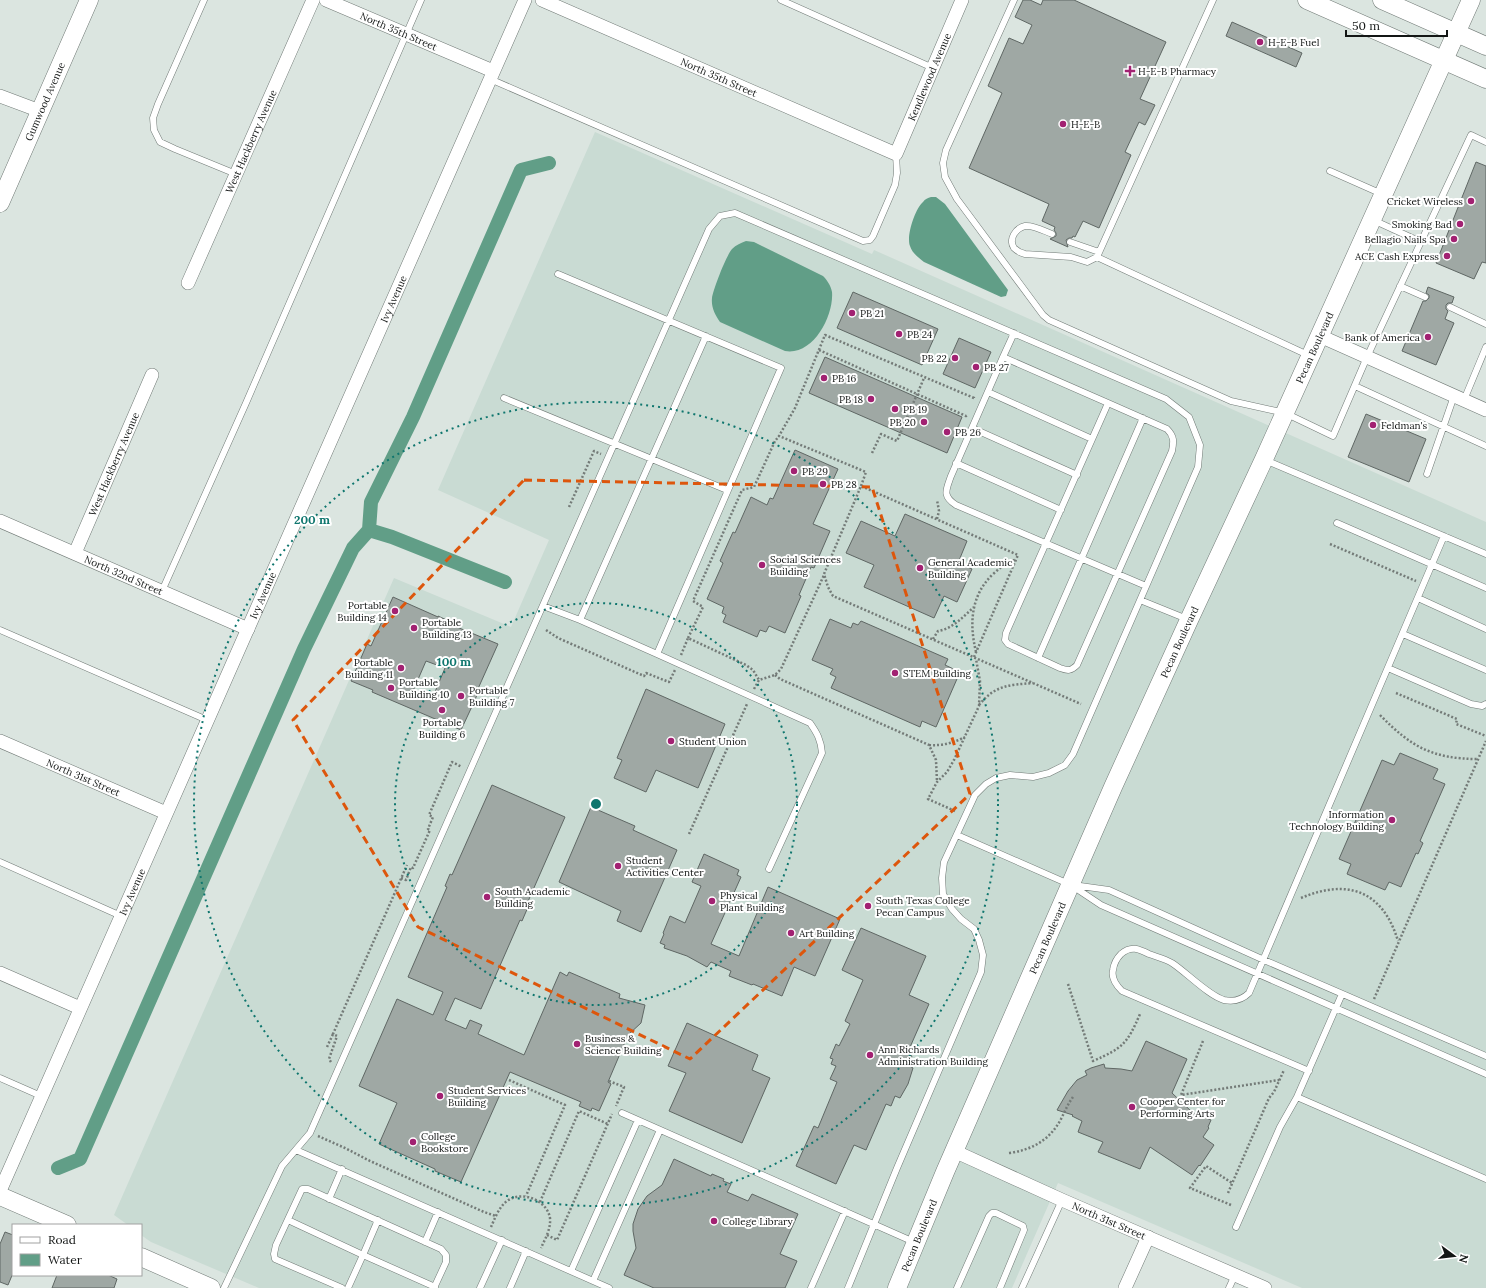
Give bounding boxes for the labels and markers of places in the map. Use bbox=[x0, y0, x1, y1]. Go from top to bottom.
place label: H-E-B Fuel bbox=[1268, 36, 1320, 49]
marker: H-E-B Fuel bbox=[1255, 37, 1265, 47]
place label: H-E-B Pharmacy bbox=[1138, 65, 1217, 78]
marker: H-E-B Pharmacy bbox=[1125, 66, 1135, 76]
place label: H-E-B bbox=[1071, 118, 1100, 131]
marker: H-E-B bbox=[1058, 119, 1068, 129]
place label: Cricket Wireless bbox=[1387, 195, 1463, 208]
marker: Cricket Wireless bbox=[1466, 196, 1476, 206]
place label: Smoking Bad bbox=[1392, 218, 1452, 231]
marker: Smoking Bad bbox=[1455, 219, 1465, 229]
place label: Bellagio Nails Spa bbox=[1364, 233, 1446, 246]
marker: Bellagio Nails Spa bbox=[1449, 234, 1459, 244]
place label: ACE Cash Express bbox=[1354, 250, 1439, 263]
marker: ACE Cash Express bbox=[1442, 251, 1452, 261]
place label: PB 21 bbox=[860, 307, 884, 320]
marker: PB 21 bbox=[847, 308, 857, 318]
place label: PB 24 bbox=[907, 328, 933, 341]
marker: PB 24 bbox=[894, 329, 904, 339]
place label: Bank of America bbox=[1345, 331, 1420, 344]
marker: Bank of America bbox=[1423, 332, 1433, 342]
place label: PB 22 bbox=[921, 352, 947, 365]
marker: PB 22 bbox=[950, 353, 960, 363]
place label: PB 27 bbox=[984, 361, 1009, 374]
marker: PB 27 bbox=[971, 362, 981, 372]
place label: PB 16 bbox=[832, 372, 857, 385]
marker: PB 16 bbox=[819, 373, 829, 383]
place label: PB 18 bbox=[839, 393, 863, 406]
marker: PB 18 bbox=[866, 394, 876, 404]
place label: PB 19 bbox=[903, 403, 928, 416]
marker: PB 19 bbox=[890, 404, 900, 414]
place label: PB 20 bbox=[890, 416, 916, 429]
marker: PB 20 bbox=[919, 417, 929, 427]
place label: Feldman's bbox=[1381, 419, 1428, 432]
marker: Feldman's bbox=[1368, 420, 1378, 430]
place label: PB 26 bbox=[955, 426, 981, 439]
marker: PB 26 bbox=[942, 427, 952, 437]
place label: PB 29 bbox=[802, 465, 828, 478]
marker: PB 29 bbox=[789, 466, 799, 476]
place label: PB 28 bbox=[831, 478, 857, 491]
marker: PB 28 bbox=[818, 479, 828, 489]
place label: Social Sciences Building bbox=[770, 553, 841, 578]
place label: General Academic Building bbox=[928, 556, 1012, 581]
marker: Social Sciences Building bbox=[757, 560, 767, 570]
marker: General Academic Building bbox=[915, 563, 925, 573]
place label: Portable Building 14 bbox=[337, 599, 388, 624]
marker: Portable Building 14 bbox=[390, 606, 400, 616]
place label: Portable Building 13 bbox=[422, 616, 472, 641]
marker: Portable Building 13 bbox=[409, 623, 419, 633]
place label: Portable Building 11 bbox=[345, 656, 394, 681]
marker: Portable Building 11 bbox=[396, 663, 406, 673]
place label: STEM Building bbox=[903, 667, 972, 680]
marker: STEM Building bbox=[890, 668, 900, 678]
place label: Portable Building 10 bbox=[399, 676, 450, 701]
marker: Portable Building 10 bbox=[386, 683, 396, 693]
place label: Portable Building 7 bbox=[469, 684, 515, 709]
marker: Portable Building 7 bbox=[456, 691, 466, 701]
marker: Portable Building 6 bbox=[437, 705, 447, 715]
place label: Portable Building 6 bbox=[419, 716, 465, 741]
place label: Student Union bbox=[679, 735, 747, 748]
marker: Student Union bbox=[666, 736, 676, 746]
centre of rings bbox=[589, 797, 603, 811]
place label: Information Technology Building bbox=[1289, 808, 1384, 833]
marker: Information Technology Building bbox=[1387, 815, 1397, 825]
place label: Student Activities Center bbox=[625, 854, 704, 879]
marker: Student Activities Center bbox=[613, 861, 623, 871]
place label: South Academic Building bbox=[495, 885, 570, 910]
place label: Physical Plant Building bbox=[720, 889, 785, 914]
marker: South Academic Building bbox=[482, 892, 492, 902]
place label: South Texas College Pecan Campus bbox=[876, 894, 970, 919]
marker: Physical Plant Building bbox=[707, 896, 717, 906]
marker: South Texas College Pecan Campus bbox=[863, 901, 873, 911]
place label: Art Building bbox=[798, 927, 855, 940]
marker: Art Building bbox=[786, 928, 796, 938]
place label: Business & Science Building bbox=[585, 1032, 662, 1057]
marker: Business & Science Building bbox=[572, 1039, 582, 1049]
place label: Ann Richards Administration Building bbox=[877, 1043, 988, 1068]
marker: Ann Richards Administration Building bbox=[865, 1050, 875, 1060]
place label: Student Services Building bbox=[448, 1084, 526, 1109]
marker: Student Services Building bbox=[435, 1091, 445, 1101]
place label: Cooper Center for Performing Arts bbox=[1140, 1095, 1226, 1120]
marker: Cooper Center for Performing Arts bbox=[1127, 1102, 1137, 1112]
place label: College Bookstore bbox=[421, 1130, 469, 1155]
marker: College Bookstore bbox=[408, 1137, 418, 1147]
place label: College Library bbox=[722, 1215, 794, 1228]
marker: College Library bbox=[709, 1216, 719, 1226]

